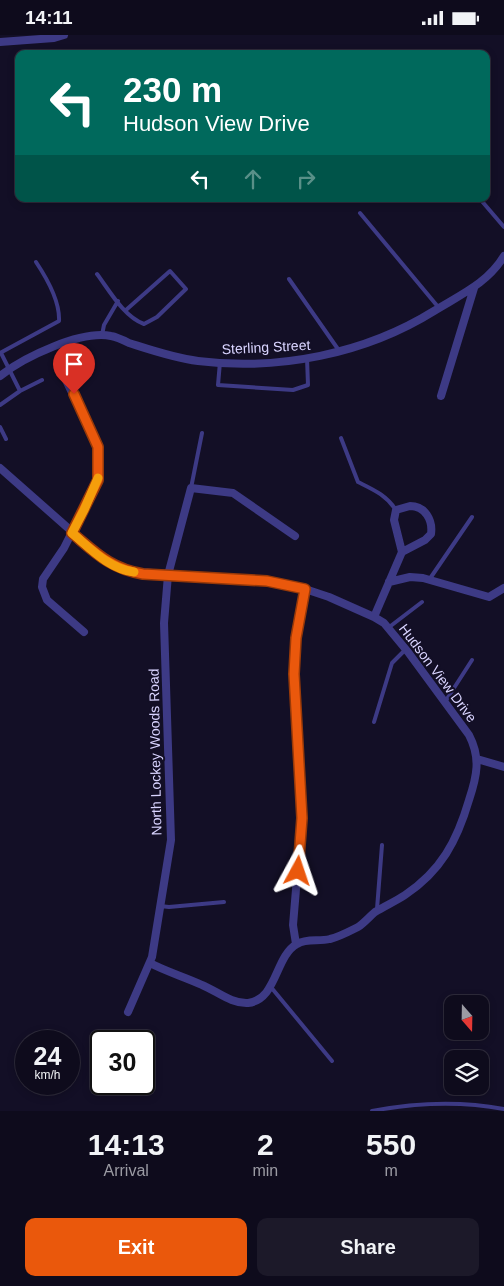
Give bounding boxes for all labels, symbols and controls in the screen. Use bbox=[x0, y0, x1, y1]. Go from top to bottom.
text: 14:11 bbox=[25, 7, 73, 28]
icon: left bbox=[40, 70, 105, 135]
text: 230 m bbox=[123, 70, 222, 109]
text: Hudson View Drive bbox=[123, 111, 310, 136]
icon: left bbox=[186, 165, 214, 193]
icon: ahead bbox=[239, 165, 267, 193]
icon: right bbox=[292, 165, 320, 193]
street label: Sterling Street bbox=[221, 337, 311, 357]
pin bbox=[53, 343, 95, 394]
icon: arrive bbox=[60, 350, 88, 378]
street label: Hudson View Drive bbox=[396, 621, 480, 725]
street label: North Lockey Woods Road bbox=[146, 668, 164, 836]
position arrow bbox=[271, 844, 323, 896]
north arrow bbox=[444, 995, 489, 1040]
map controls bbox=[444, 995, 489, 1095]
speed limit sign: 30 bbox=[90, 1030, 155, 1095]
text: 24 bbox=[34, 1042, 61, 1070]
button: layers bbox=[444, 1050, 489, 1095]
text: km/h bbox=[34, 1068, 61, 1082]
text: 14:13 bbox=[88, 1128, 165, 1161]
text: 2 bbox=[257, 1128, 274, 1161]
text: 550 bbox=[366, 1128, 416, 1161]
text: Arrival bbox=[104, 1162, 149, 1179]
text: min bbox=[252, 1162, 278, 1179]
text: m bbox=[384, 1162, 398, 1179]
button: Exit bbox=[25, 1218, 247, 1276]
button: Share bbox=[257, 1218, 479, 1276]

